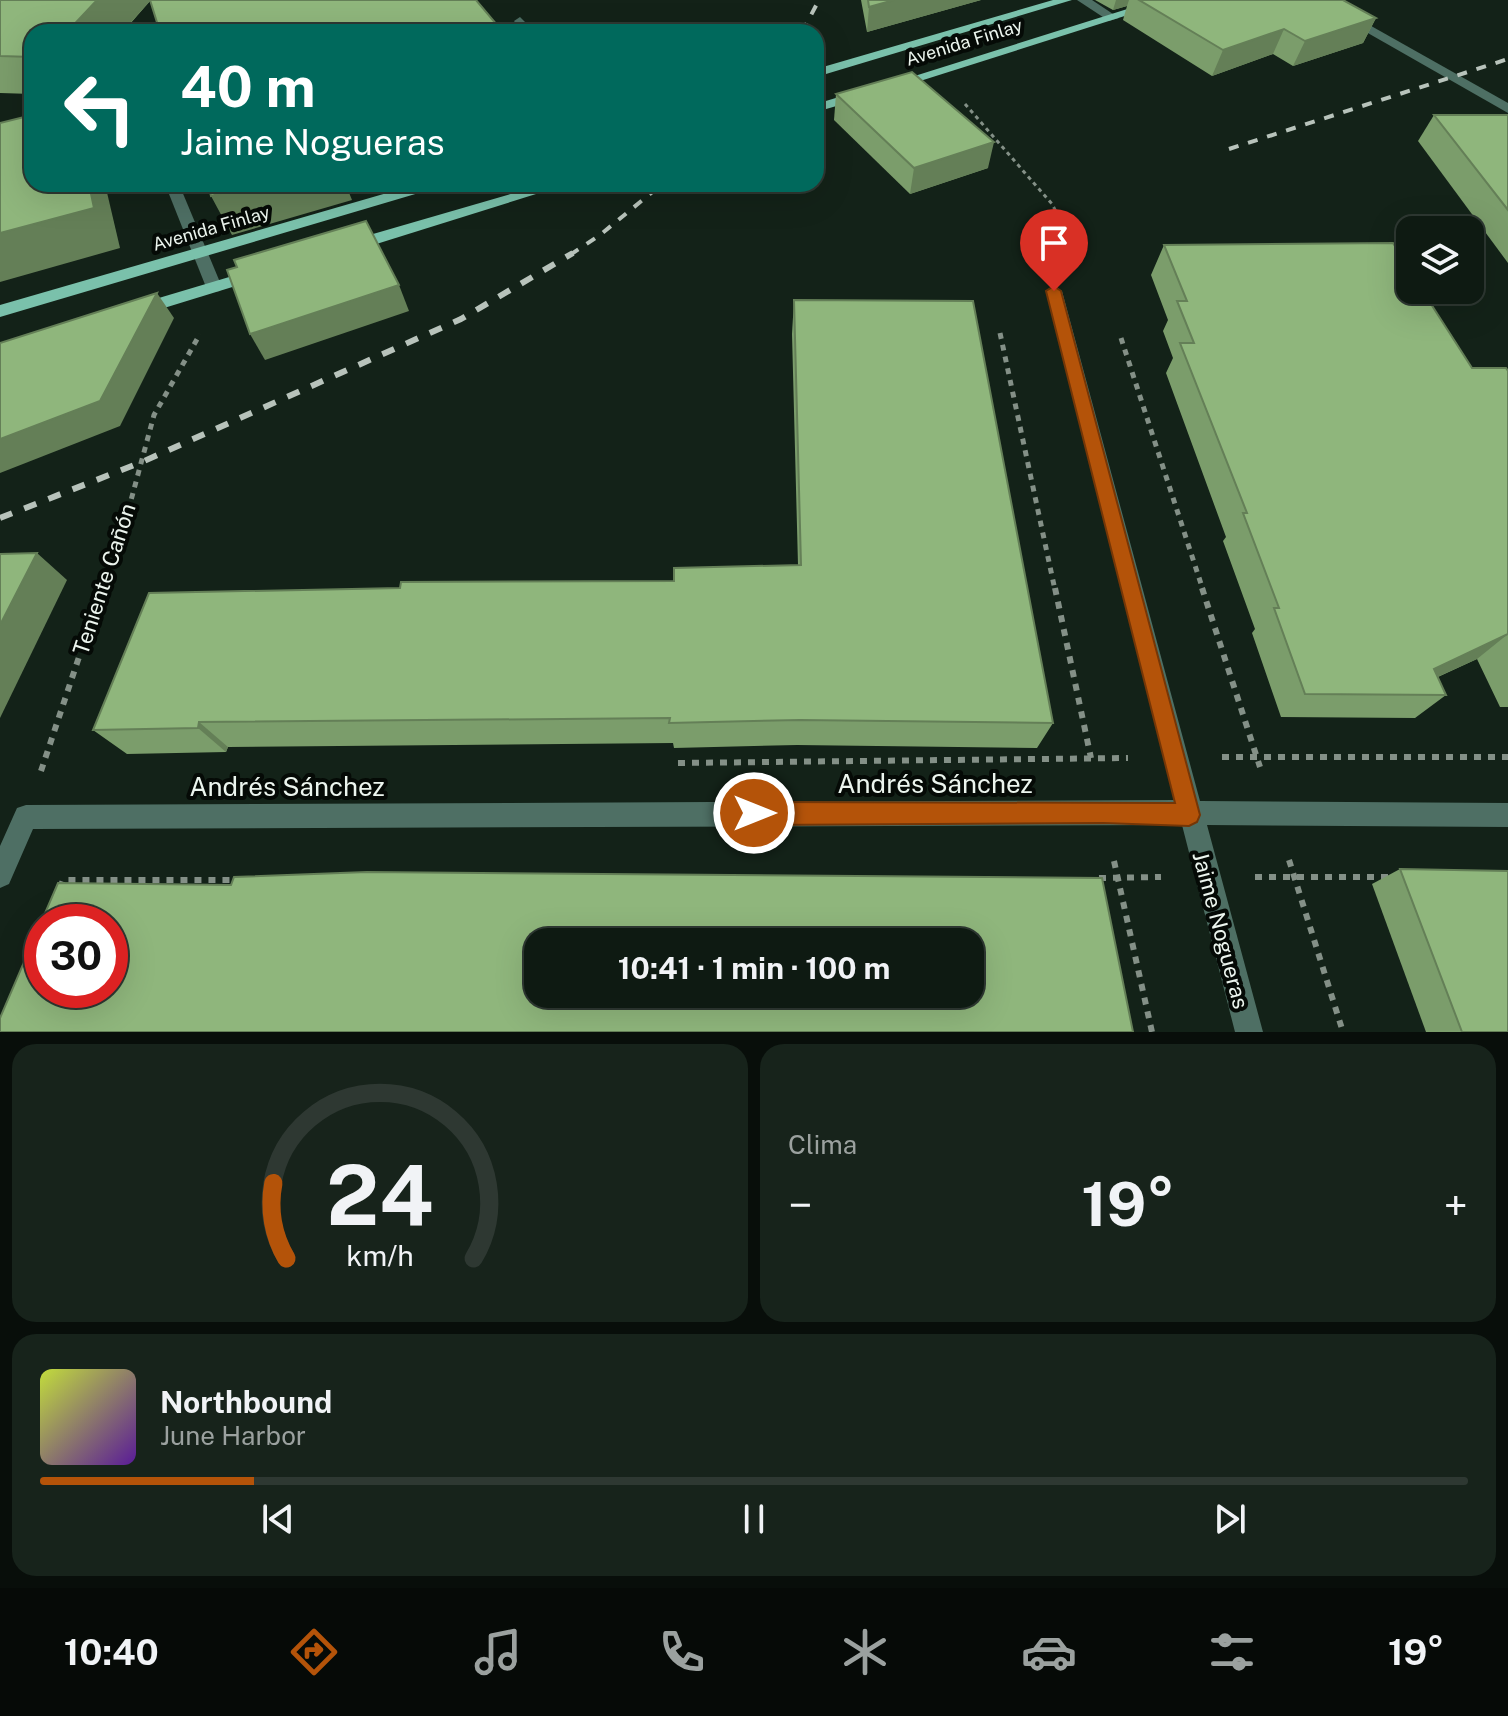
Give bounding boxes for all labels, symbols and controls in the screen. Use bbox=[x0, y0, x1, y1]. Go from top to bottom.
street label: Avenida Finlay bbox=[903, 14, 1025, 70]
text: 40 m bbox=[180, 54, 316, 120]
icon: left bbox=[48, 56, 152, 160]
text: Jaime Nogueras bbox=[180, 121, 445, 163]
street label: Avenida Finlay bbox=[150, 201, 272, 255]
pin bbox=[1020, 209, 1088, 291]
map controls bbox=[1396, 216, 1484, 304]
button: layers bbox=[1396, 216, 1484, 304]
icon: arrive bbox=[1032, 221, 1076, 265]
street label: Teniente Cañón bbox=[67, 500, 141, 658]
street label: Andrés Sánchez bbox=[837, 768, 1033, 799]
street label: Andrés Sánchez bbox=[189, 771, 385, 802]
position arrow bbox=[712, 771, 796, 855]
street label: Jaime Nogueras bbox=[1188, 848, 1254, 1012]
speed limit sign: 30 bbox=[24, 904, 128, 1008]
text: 10:41 · 1 min · 100 m bbox=[618, 950, 890, 986]
text: Clima bbox=[788, 1129, 857, 1160]
text: 24 bbox=[326, 1146, 434, 1244]
text: 19° bbox=[1081, 1169, 1175, 1240]
text: − bbox=[788, 1179, 812, 1231]
text: + bbox=[1444, 1179, 1468, 1231]
text: km/h bbox=[346, 1239, 414, 1272]
text: Northbound bbox=[160, 1384, 332, 1420]
text: June Harbor bbox=[160, 1420, 306, 1451]
icon: previous bbox=[256, 1497, 300, 1541]
icon: pause bbox=[732, 1497, 776, 1541]
icon: next bbox=[1208, 1497, 1252, 1541]
icon: directions bbox=[286, 1624, 342, 1680]
icon: music bbox=[470, 1624, 526, 1680]
icon: phone bbox=[654, 1624, 710, 1680]
icon: climate bbox=[837, 1624, 893, 1680]
icon: car bbox=[1021, 1624, 1077, 1680]
icon: filters bbox=[1204, 1624, 1260, 1680]
text: 10:40 bbox=[64, 1631, 159, 1673]
text: 19° bbox=[1388, 1631, 1444, 1673]

